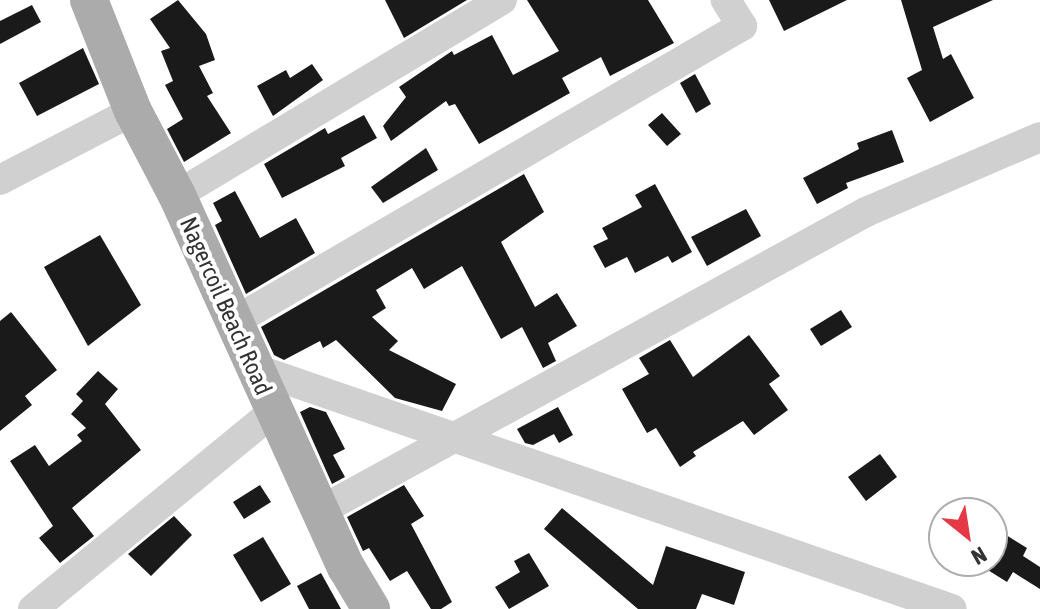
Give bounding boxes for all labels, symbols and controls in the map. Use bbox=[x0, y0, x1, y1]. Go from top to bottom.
street label: Nagercoil Beach Road bbox=[174, 213, 278, 399]
north arrow bbox=[928, 497, 1008, 577]
text: N bbox=[967, 542, 991, 571]

